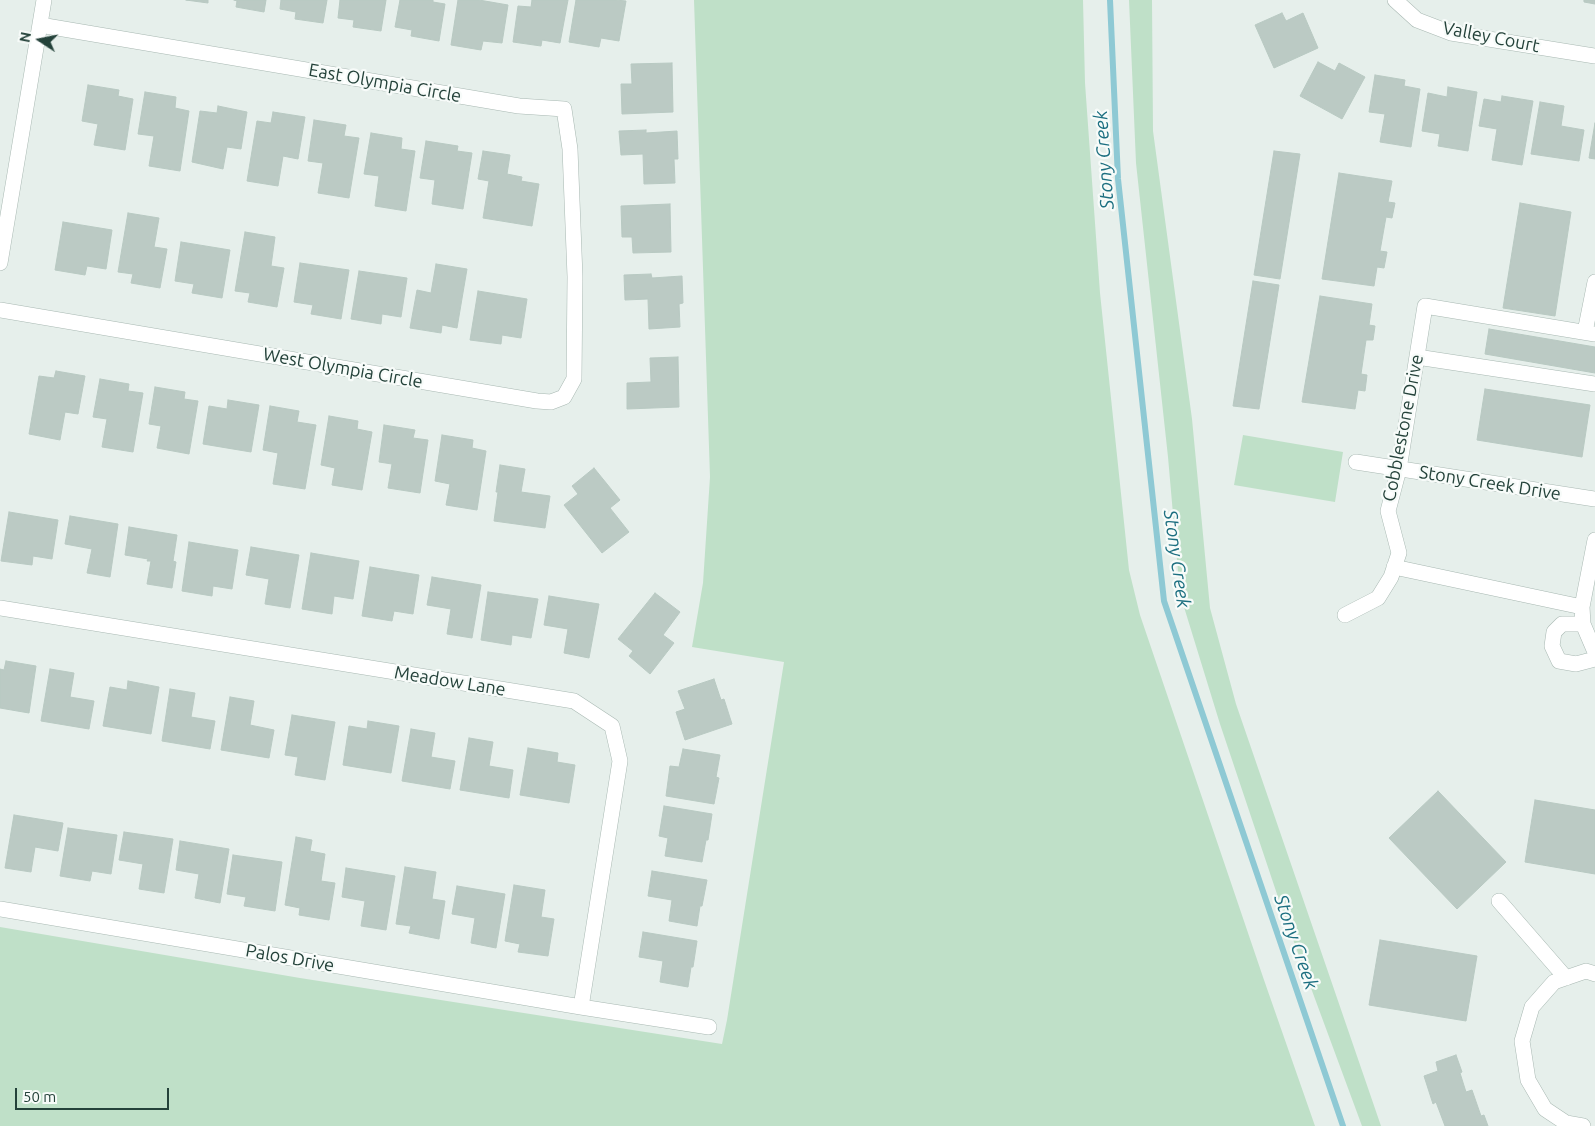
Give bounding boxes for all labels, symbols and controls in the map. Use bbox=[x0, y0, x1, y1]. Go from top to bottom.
north arrow bbox=[15, 15, 65, 65]
street label: Valley Court bbox=[1441, 17, 1541, 57]
text: N bbox=[16, 30, 34, 44]
street label: East Olympia Circle bbox=[307, 59, 463, 107]
water label: Stony Creek bbox=[1089, 110, 1119, 210]
street label: West Olympia Circle bbox=[261, 343, 425, 393]
street label: Cobblestone Drive bbox=[1378, 353, 1428, 503]
street label: Stony Creek Drive bbox=[1417, 461, 1563, 505]
water label: Stony Creek bbox=[1159, 508, 1195, 610]
street label: Meadow Lane bbox=[393, 662, 507, 700]
water label: Stony Creek bbox=[1269, 891, 1323, 993]
street label: Palos Drive bbox=[244, 940, 336, 976]
scale bar bbox=[18, 1078, 171, 1110]
text: 50 m bbox=[23, 1088, 56, 1105]

